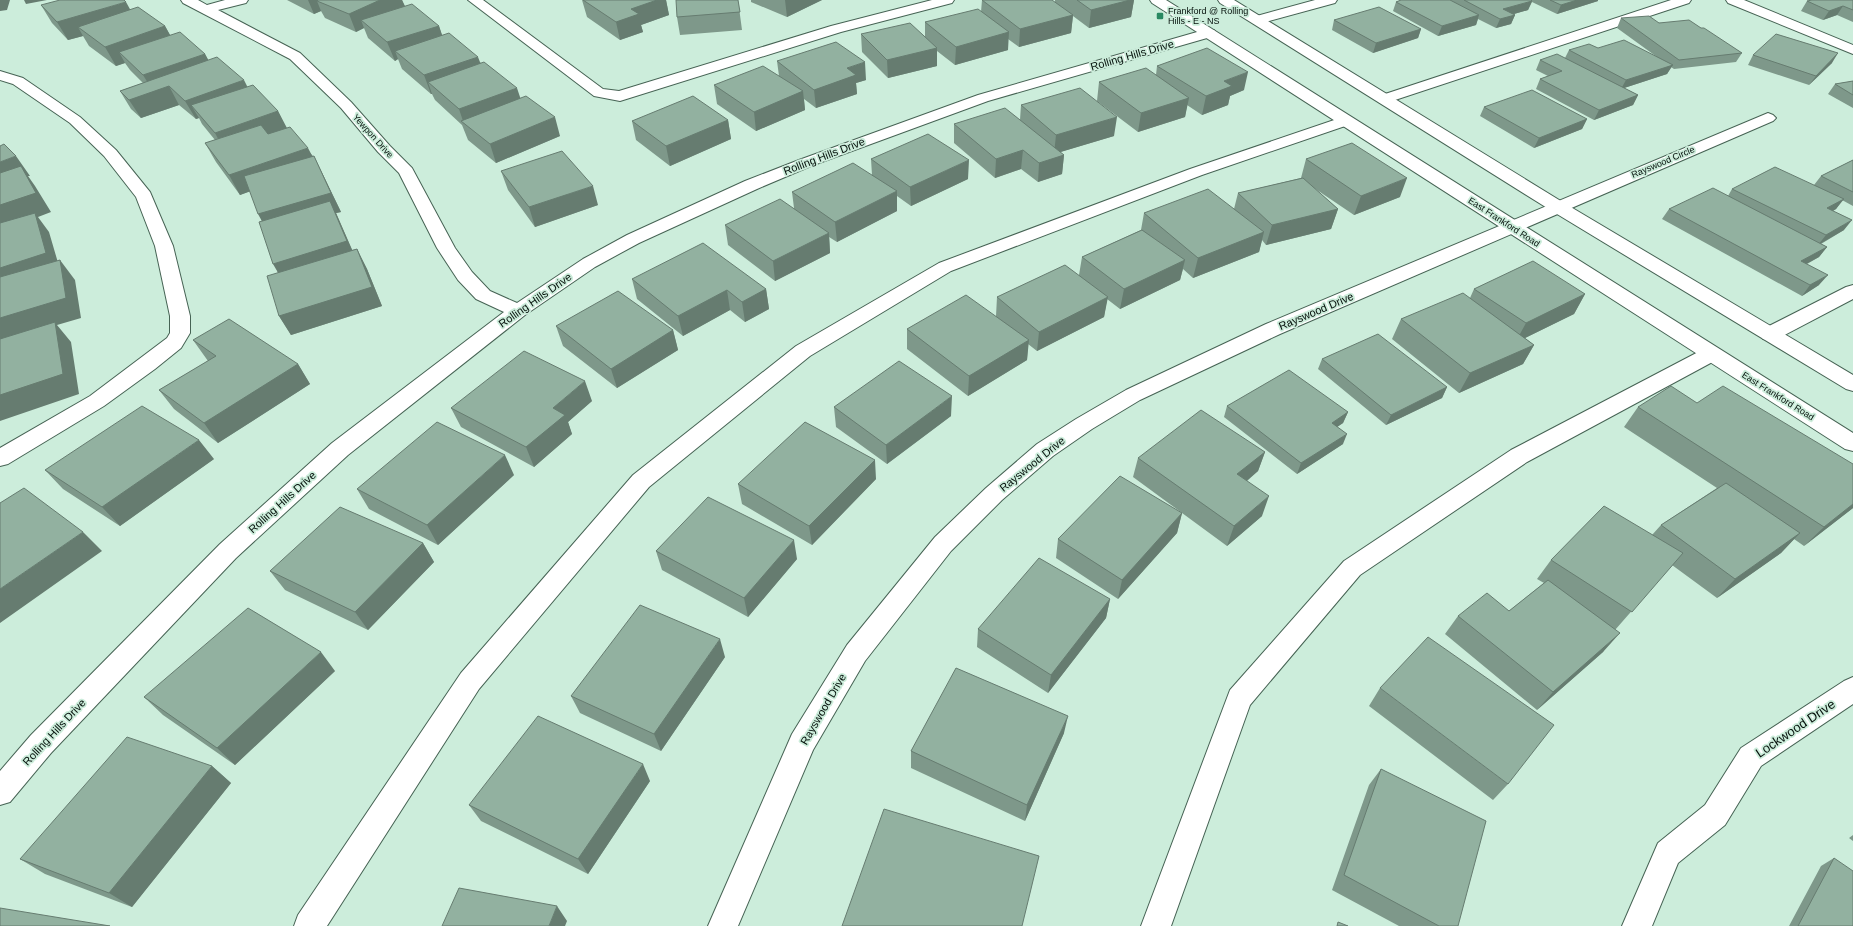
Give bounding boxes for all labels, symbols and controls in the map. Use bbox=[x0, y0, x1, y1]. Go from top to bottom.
place label: Frankford @ Rolling Hills - E - NS bbox=[1168, 6, 1248, 26]
marker: Frankford @ Rolling Hills - E - NS bbox=[1155, 11, 1165, 21]
street label: Rolling Hills Drive bbox=[1089, 37, 1175, 73]
street label: Yewpon Drive bbox=[351, 112, 395, 160]
street label: Rolling Hills Drive bbox=[782, 135, 866, 177]
street label: Rayswood Circle bbox=[1630, 144, 1696, 180]
street label: East Frankford Road bbox=[1466, 195, 1542, 249]
street label: Rolling Hills Drive bbox=[496, 270, 574, 330]
street label: Rayswood Drive bbox=[1277, 290, 1355, 332]
street label: East Frankford Road bbox=[1740, 370, 1816, 422]
street label: Rayswood Drive bbox=[997, 434, 1067, 494]
street label: Rolling Hills Drive bbox=[246, 469, 318, 535]
street label: Rayswood Drive bbox=[798, 671, 848, 747]
street label: Rolling Hills Drive bbox=[20, 696, 88, 768]
street label: Lockwood Drive bbox=[1753, 696, 1838, 760]

